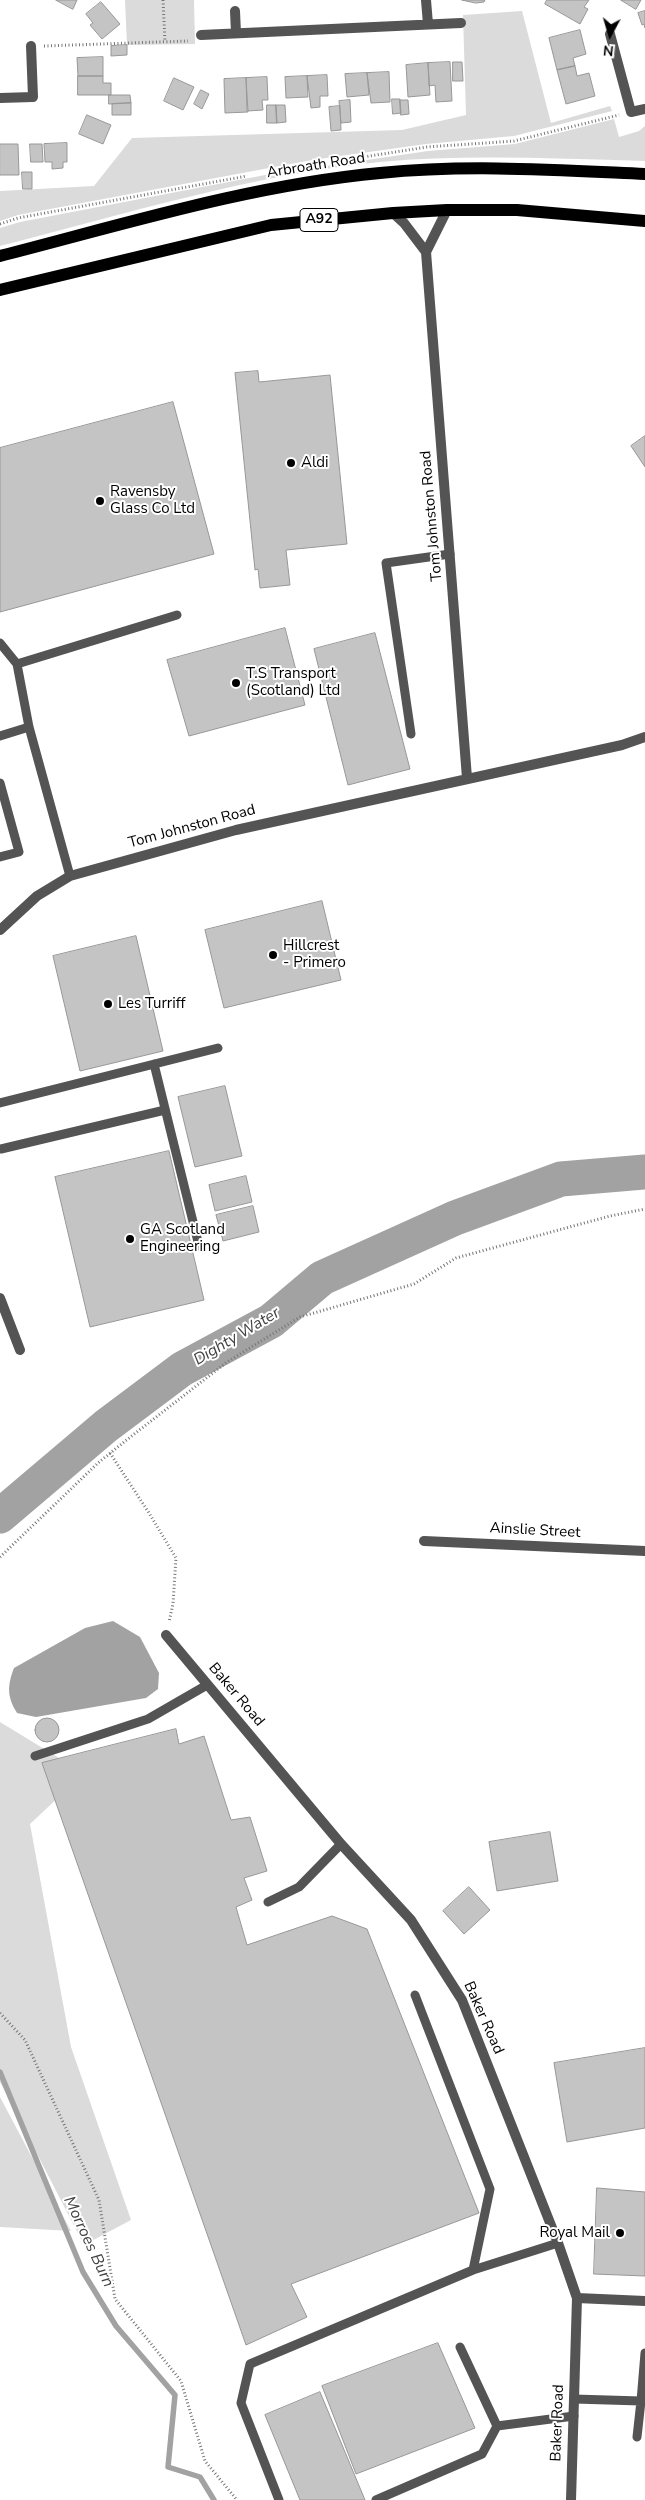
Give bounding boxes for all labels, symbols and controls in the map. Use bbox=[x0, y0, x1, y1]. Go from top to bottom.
north arrow bbox=[585, 10, 635, 60]
text: N bbox=[602, 40, 615, 60]
street label: Arbroath Road bbox=[266, 149, 366, 183]
road number: A92 bbox=[300, 208, 338, 232]
street label: Tom Johnston Road bbox=[417, 450, 447, 582]
place label: Aldi bbox=[301, 454, 329, 472]
marker: Aldi bbox=[285, 457, 297, 469]
place label: Ravensby Glass Co Ltd bbox=[110, 483, 195, 518]
marker: Ravensby Glass Co Ltd bbox=[94, 495, 106, 507]
place label: T.S Transport (Scotland) Ltd bbox=[246, 665, 340, 700]
marker: T.S Transport (Scotland) Ltd bbox=[230, 677, 242, 689]
street label: Tom Johnston Road bbox=[126, 801, 258, 853]
place label: Hillcrest - Primero bbox=[283, 937, 346, 972]
marker: Hillcrest - Primero bbox=[267, 949, 279, 961]
place label: Les Turriff bbox=[118, 995, 185, 1013]
marker: Les Turriff bbox=[102, 998, 114, 1010]
place label: GA Scotland Engineering bbox=[140, 1221, 225, 1256]
marker: GA Scotland Engineering bbox=[124, 1233, 136, 1245]
water label: Dighty Water bbox=[190, 1304, 284, 1370]
street label: Ainslie Street bbox=[489, 1520, 581, 1542]
street label: Baker Road bbox=[204, 1660, 268, 1730]
street label: Baker Road bbox=[459, 1979, 507, 2057]
water label: Morroes Burn bbox=[59, 2194, 117, 2290]
place label: Royal Mail bbox=[539, 2224, 610, 2242]
marker: Royal Mail bbox=[614, 2227, 626, 2239]
street label: Baker Road bbox=[548, 2384, 568, 2462]

